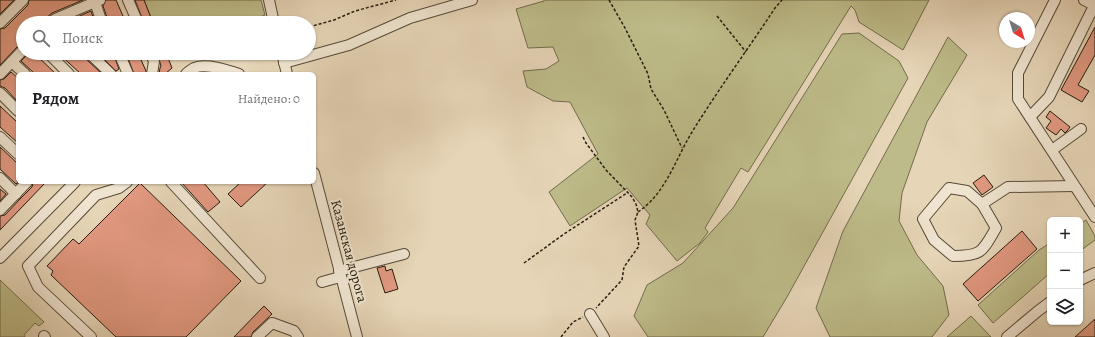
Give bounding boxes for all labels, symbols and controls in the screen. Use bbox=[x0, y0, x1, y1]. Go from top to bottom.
north arrow bbox=[999, 12, 1035, 48]
search box bbox=[16, 16, 316, 60]
icon: search bbox=[30, 27, 52, 49]
text: Поиск bbox=[62, 28, 103, 48]
text: Рядом bbox=[32, 87, 79, 110]
text: Найдено: 0 bbox=[238, 90, 300, 107]
street label: Казанская дорога bbox=[326, 198, 372, 305]
map controls bbox=[1047, 217, 1083, 325]
button: + bbox=[1047, 217, 1083, 253]
button: − bbox=[1047, 253, 1083, 289]
button: layers bbox=[1047, 289, 1083, 325]

